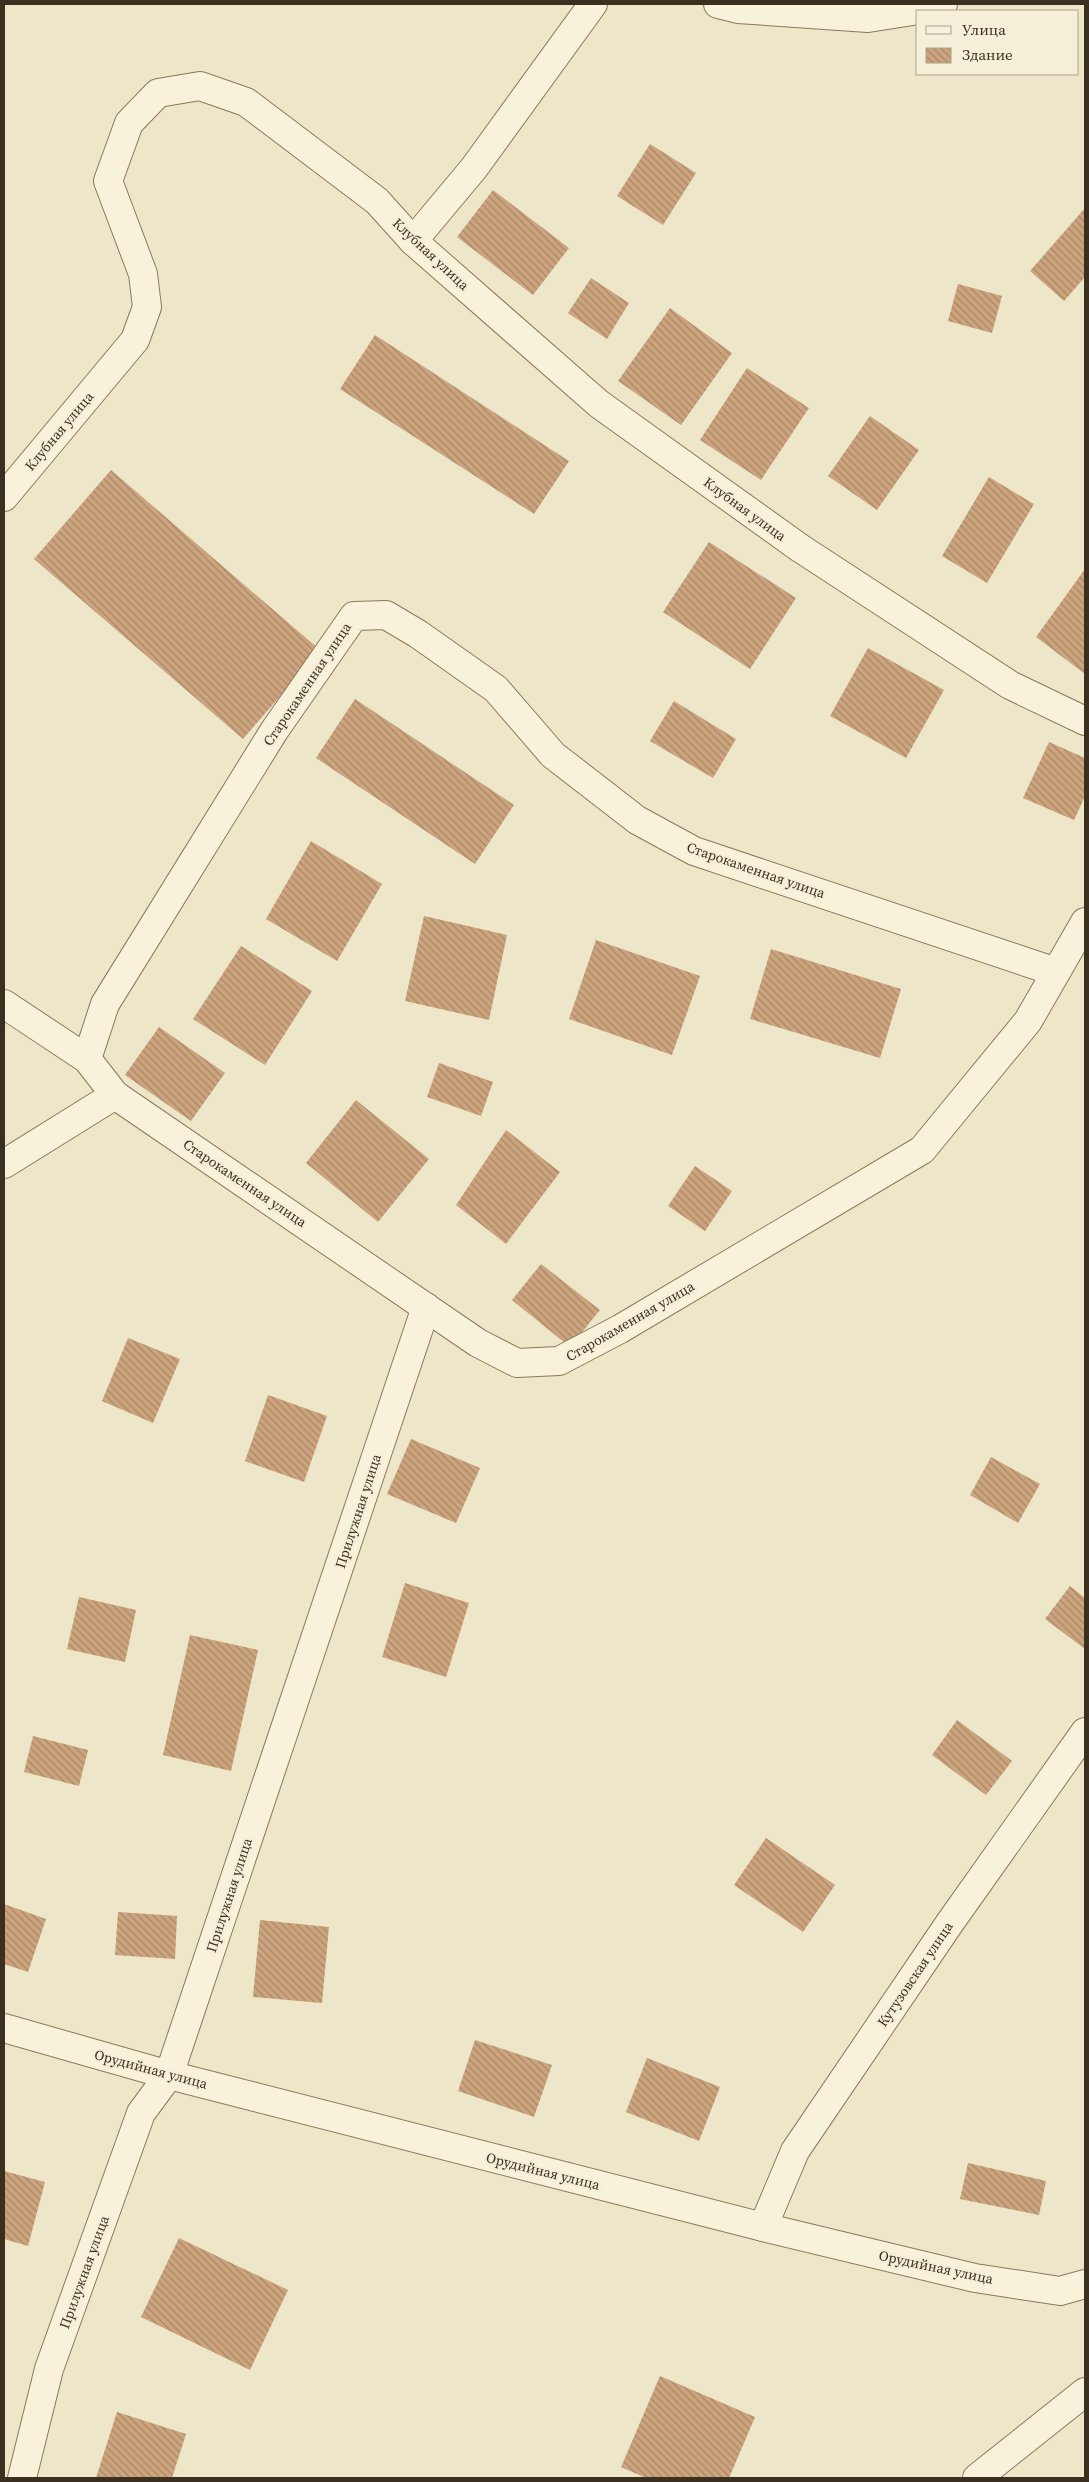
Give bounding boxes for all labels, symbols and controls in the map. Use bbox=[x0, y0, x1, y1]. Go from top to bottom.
legend bbox=[916, 10, 1079, 75]
text: Улица bbox=[962, 19, 1006, 40]
text: Здание bbox=[962, 44, 1013, 65]
street label: Клубная улица bbox=[388, 213, 474, 295]
street label: Клубная улица bbox=[20, 386, 99, 475]
street label: Клубная улица bbox=[700, 472, 791, 546]
street label: Старокаменная улица bbox=[258, 617, 356, 750]
street label: Старокаменная улица bbox=[684, 837, 829, 903]
street label: Старокаменная улица bbox=[179, 1134, 312, 1232]
street label: Старокаменная улица bbox=[562, 1276, 699, 1366]
street label: Прилужная улица bbox=[330, 1450, 386, 1571]
street label: Прилужная улица bbox=[201, 1834, 257, 1955]
street label: Кутузовская улица bbox=[872, 1917, 958, 2031]
street label: Орудийная улица bbox=[92, 2044, 211, 2094]
street label: Орудийная улица bbox=[484, 2147, 603, 2195]
street label: Прилужная улица bbox=[54, 2212, 114, 2331]
street label: Орудийная улица bbox=[877, 2245, 996, 2289]

